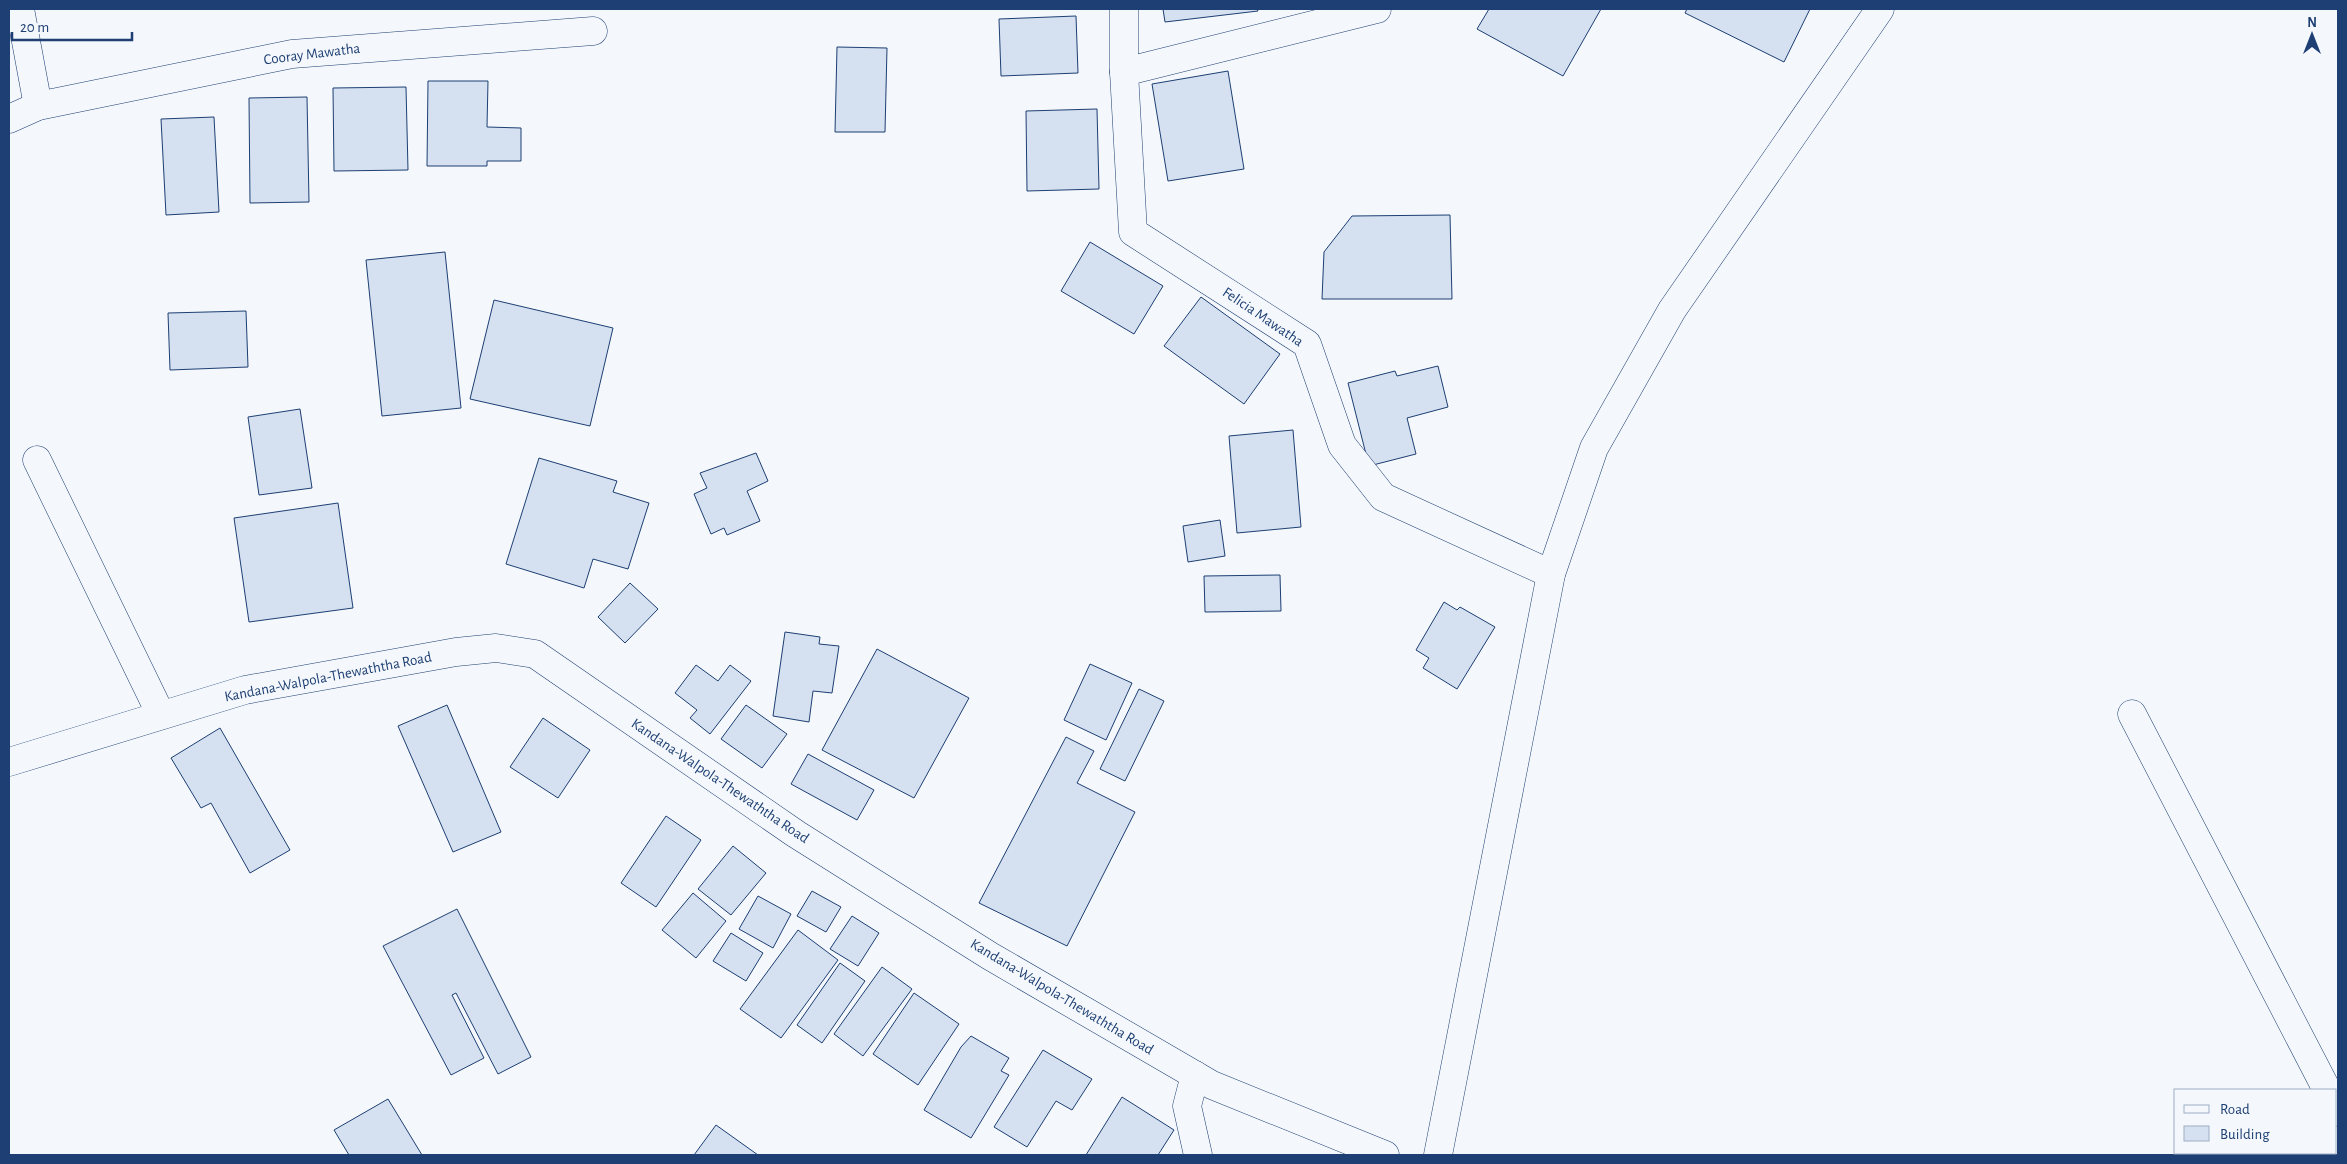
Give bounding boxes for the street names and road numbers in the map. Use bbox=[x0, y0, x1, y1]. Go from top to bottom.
street label: Cooray Mawatha bbox=[263, 41, 361, 67]
street label: Felicia Mawatha bbox=[1220, 285, 1306, 349]
street label: Kandana-Walpola-Thewaththa Road bbox=[223, 649, 433, 704]
street label: Kandana-Walpola-Thewaththa Road bbox=[628, 716, 812, 846]
street label: Kandana-Walpola-Thewaththa Road bbox=[968, 936, 1156, 1058]

